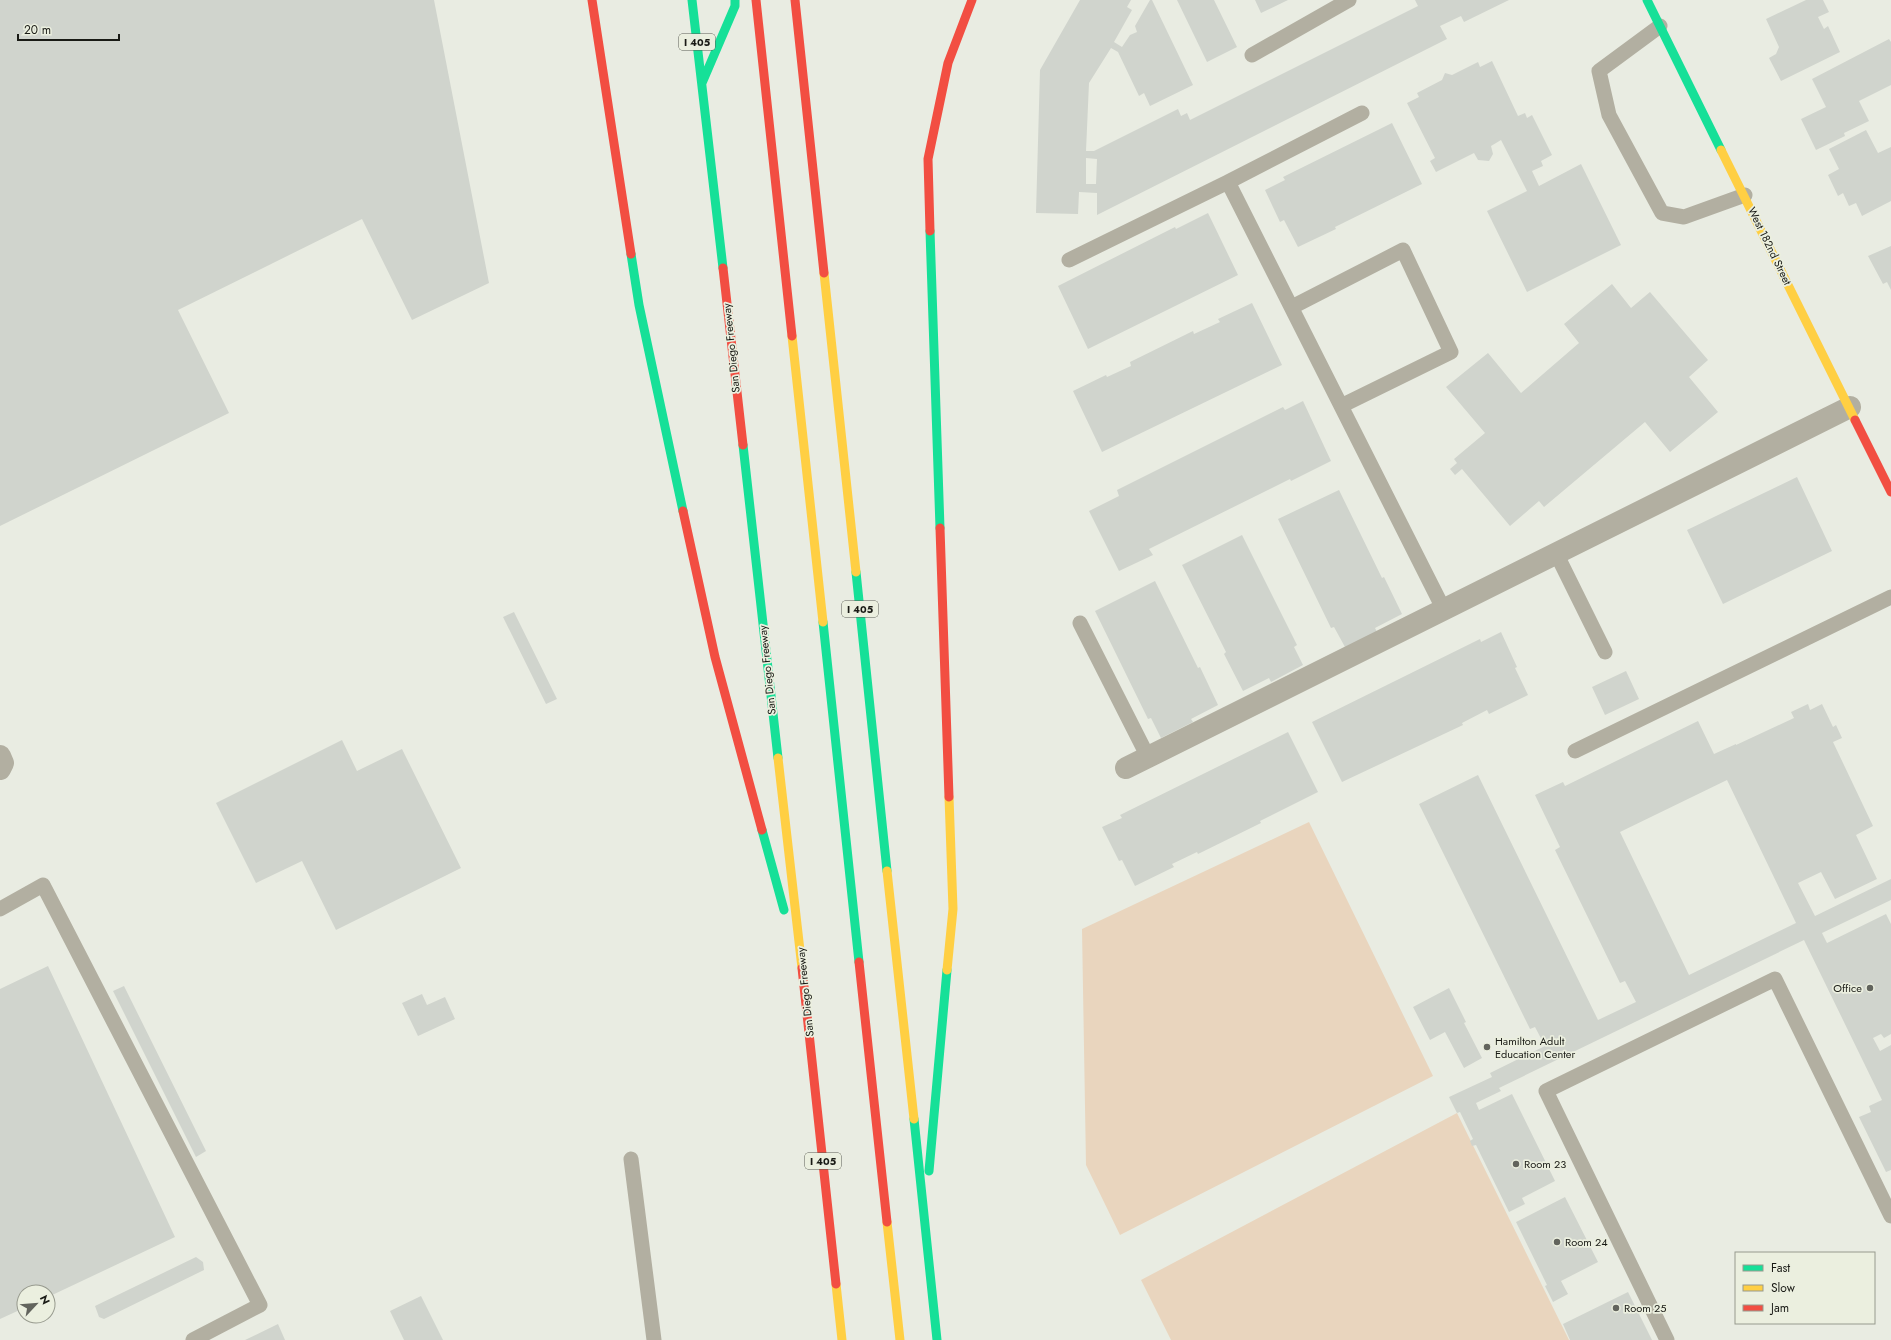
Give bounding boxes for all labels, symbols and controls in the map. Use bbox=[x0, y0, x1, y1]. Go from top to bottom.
scale bar bbox=[18, 16, 119, 42]
text: 20 m bbox=[24, 21, 51, 39]
road number: I 405 bbox=[679, 34, 715, 50]
street label: West 182nd Street bbox=[1744, 204, 1796, 288]
street label: San Diego Freeway bbox=[718, 302, 744, 393]
road number: I 405 bbox=[842, 601, 878, 617]
street label: San Diego Freeway bbox=[754, 624, 780, 715]
street label: San Diego Freeway bbox=[792, 946, 818, 1037]
place label: Office bbox=[1833, 980, 1862, 996]
marker: Office bbox=[1865, 983, 1875, 993]
place label: Hamilton Adult Education Center bbox=[1495, 1033, 1576, 1062]
marker: Hamilton Adult Education Center bbox=[1482, 1042, 1492, 1052]
road number: I 405 bbox=[805, 1153, 841, 1169]
place label: Room 23 bbox=[1524, 1156, 1566, 1172]
marker: Room 23 bbox=[1511, 1159, 1521, 1169]
place label: Room 24 bbox=[1565, 1234, 1608, 1250]
marker: Room 24 bbox=[1552, 1237, 1562, 1247]
legend bbox=[1735, 1252, 1875, 1324]
text: Fast bbox=[1771, 1259, 1790, 1277]
text: Slow bbox=[1771, 1279, 1796, 1297]
north arrow bbox=[16, 1284, 56, 1324]
text: N bbox=[36, 1292, 54, 1307]
text: Jam bbox=[1769, 1299, 1789, 1317]
place label: Room 25 bbox=[1624, 1300, 1667, 1316]
marker: Room 25 bbox=[1611, 1303, 1621, 1313]

